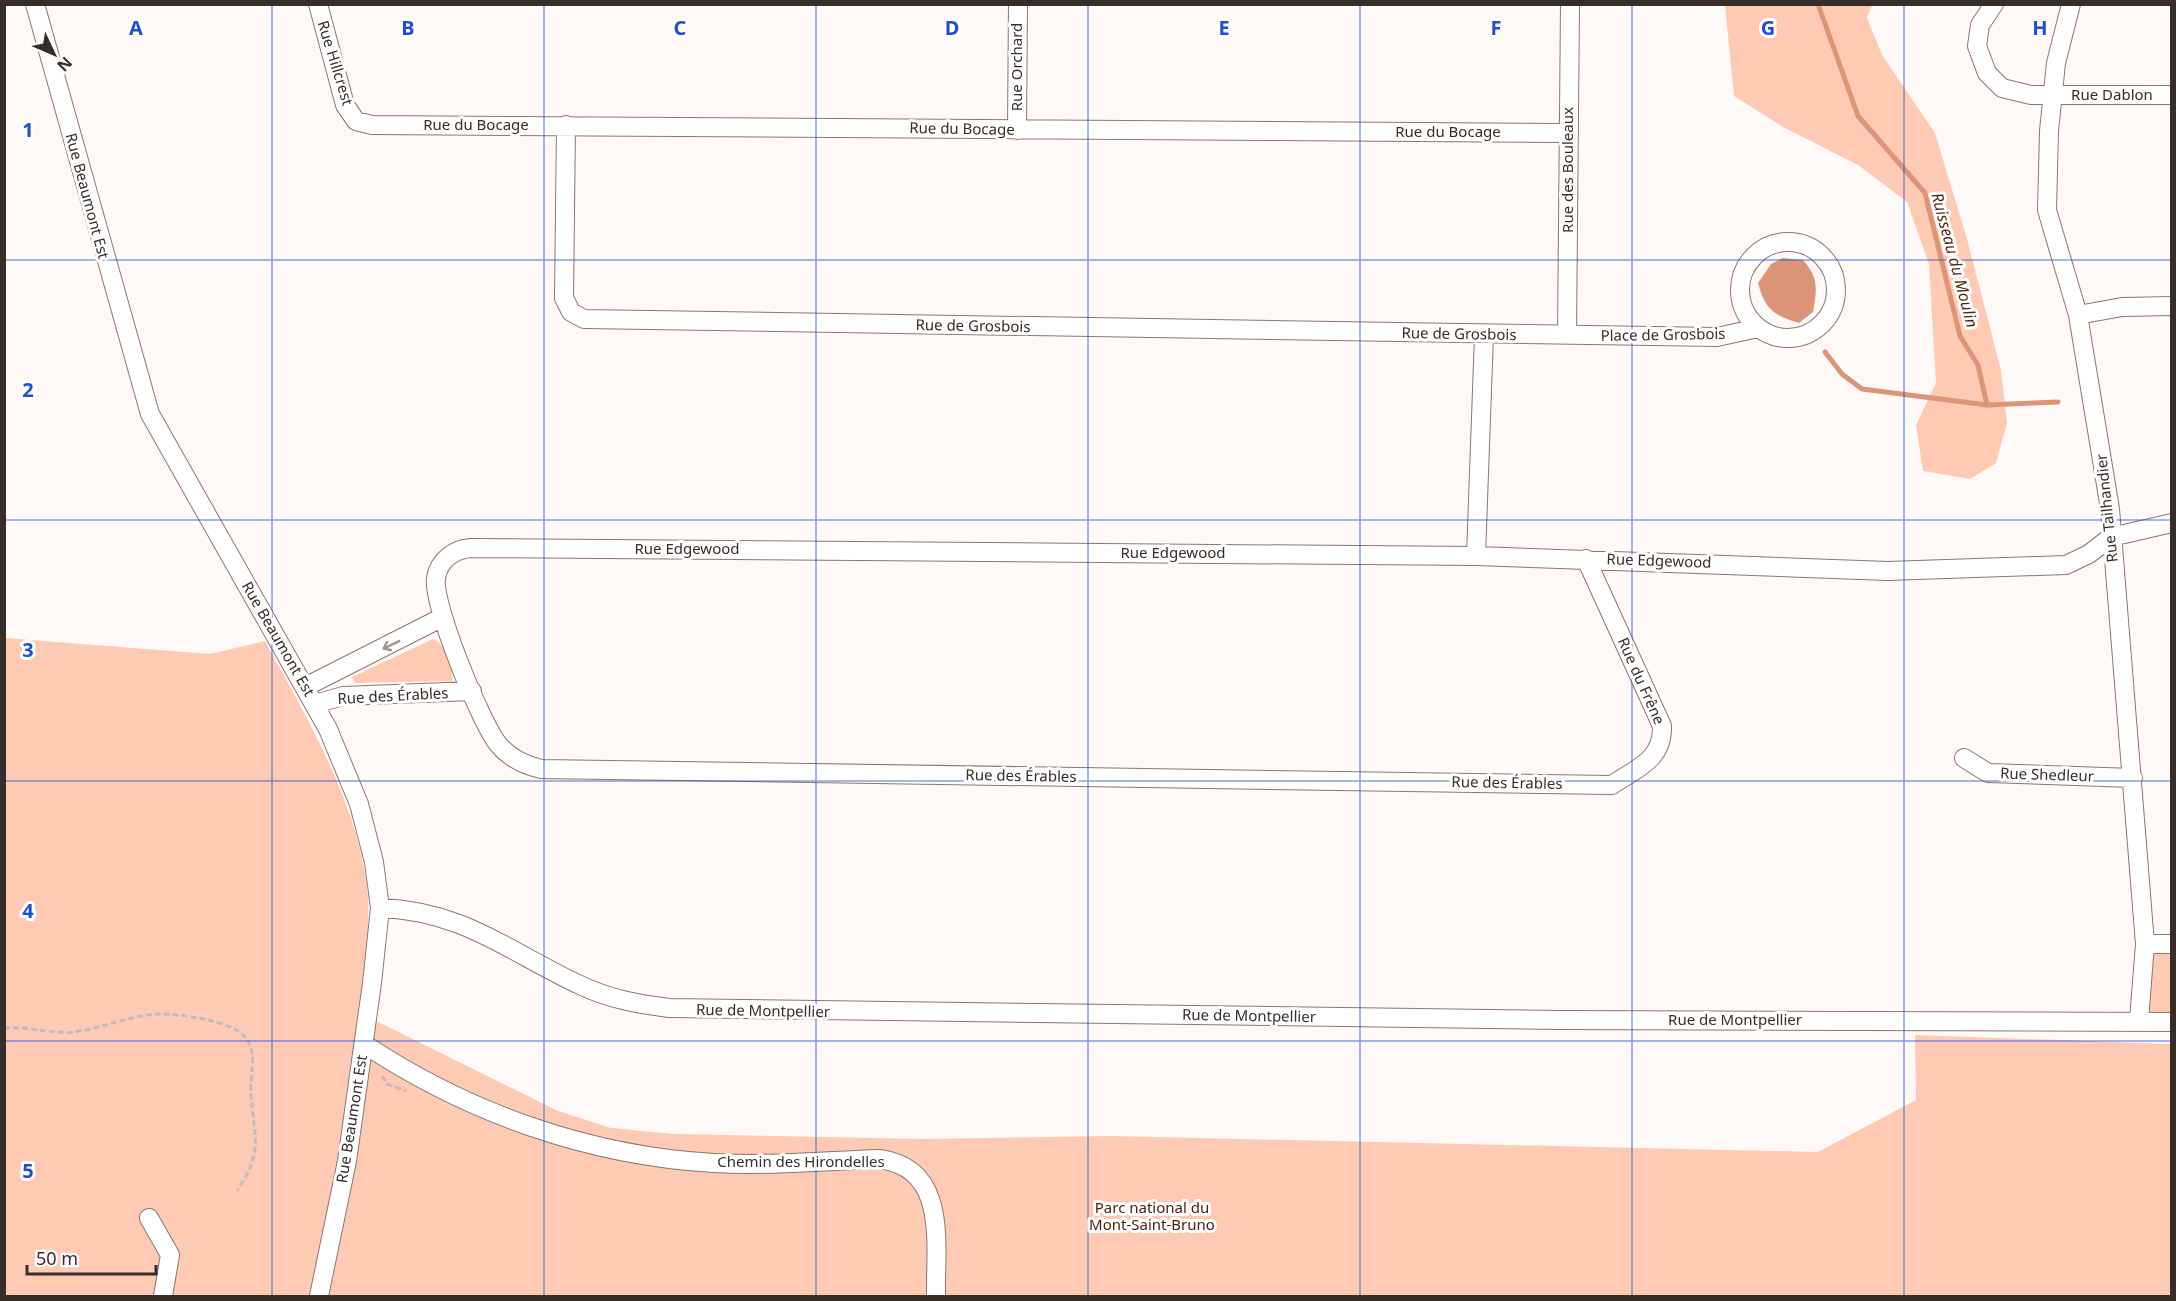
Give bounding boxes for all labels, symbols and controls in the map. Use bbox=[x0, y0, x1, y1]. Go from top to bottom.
text: A bbox=[129, 14, 143, 41]
text: B bbox=[401, 14, 415, 41]
text: C bbox=[674, 14, 687, 41]
text: D bbox=[945, 14, 959, 41]
text: E bbox=[1218, 14, 1230, 41]
text: F bbox=[1491, 14, 1501, 41]
text: G bbox=[1761, 14, 1775, 41]
text: H bbox=[2032, 14, 2048, 41]
street label: Rue Hillcrest bbox=[314, 18, 359, 108]
street label: Rue Orchard bbox=[1006, 23, 1026, 111]
north arrow bbox=[24, 24, 84, 84]
text: N bbox=[52, 52, 77, 77]
street label: Rue Dablon bbox=[2071, 84, 2153, 104]
street label: Rue des Bouleaux bbox=[1557, 107, 1577, 233]
street label: Rue du Bocage bbox=[423, 114, 529, 134]
text: 1 bbox=[22, 116, 34, 143]
street label: Rue du Bocage bbox=[909, 117, 1015, 139]
street label: Rue du Bocage bbox=[1395, 121, 1501, 141]
street label: Rue Beaumont Est bbox=[62, 131, 115, 261]
water label: Ruisseau du Moulin bbox=[1926, 190, 1984, 330]
street label: Rue de Grosbois bbox=[915, 314, 1031, 336]
street label: Rue de Grosbois bbox=[1401, 322, 1517, 344]
street label: Place de Grosbois bbox=[1600, 323, 1726, 345]
text: 2 bbox=[22, 376, 34, 403]
street label: Rue Tailhandier bbox=[2090, 453, 2122, 563]
street label: Rue Edgewood bbox=[634, 538, 740, 558]
street label: Rue Edgewood bbox=[1120, 542, 1226, 562]
street label: Rue Edgewood bbox=[1606, 548, 1712, 572]
street label: Rue Beaumont Est bbox=[238, 577, 320, 700]
street label: Rue du Frêne bbox=[1614, 634, 1670, 727]
text: 3 bbox=[22, 636, 34, 663]
one-way arrow bbox=[383, 639, 401, 651]
street label: Rue des Érables bbox=[337, 682, 449, 708]
street label: Rue Shedleur bbox=[2000, 762, 2094, 786]
street label: Rue des Érables bbox=[965, 764, 1077, 786]
street label: Rue des Érables bbox=[1451, 771, 1563, 793]
text: 4 bbox=[22, 897, 34, 924]
street label: Rue de Montpellier bbox=[696, 999, 830, 1021]
street label: Rue de Montpellier bbox=[1182, 1004, 1316, 1026]
street label: Rue de Montpellier bbox=[1668, 1009, 1802, 1029]
street label: Rue Beaumont Est bbox=[331, 1053, 371, 1184]
street label: Chemin des Hirondelles bbox=[717, 1151, 885, 1171]
text: 5 bbox=[22, 1157, 34, 1184]
park label: Parc national du Mont-Saint-Bruno bbox=[1089, 1197, 1215, 1234]
scale bar bbox=[27, 1238, 156, 1276]
text: 50 m bbox=[36, 1246, 78, 1270]

